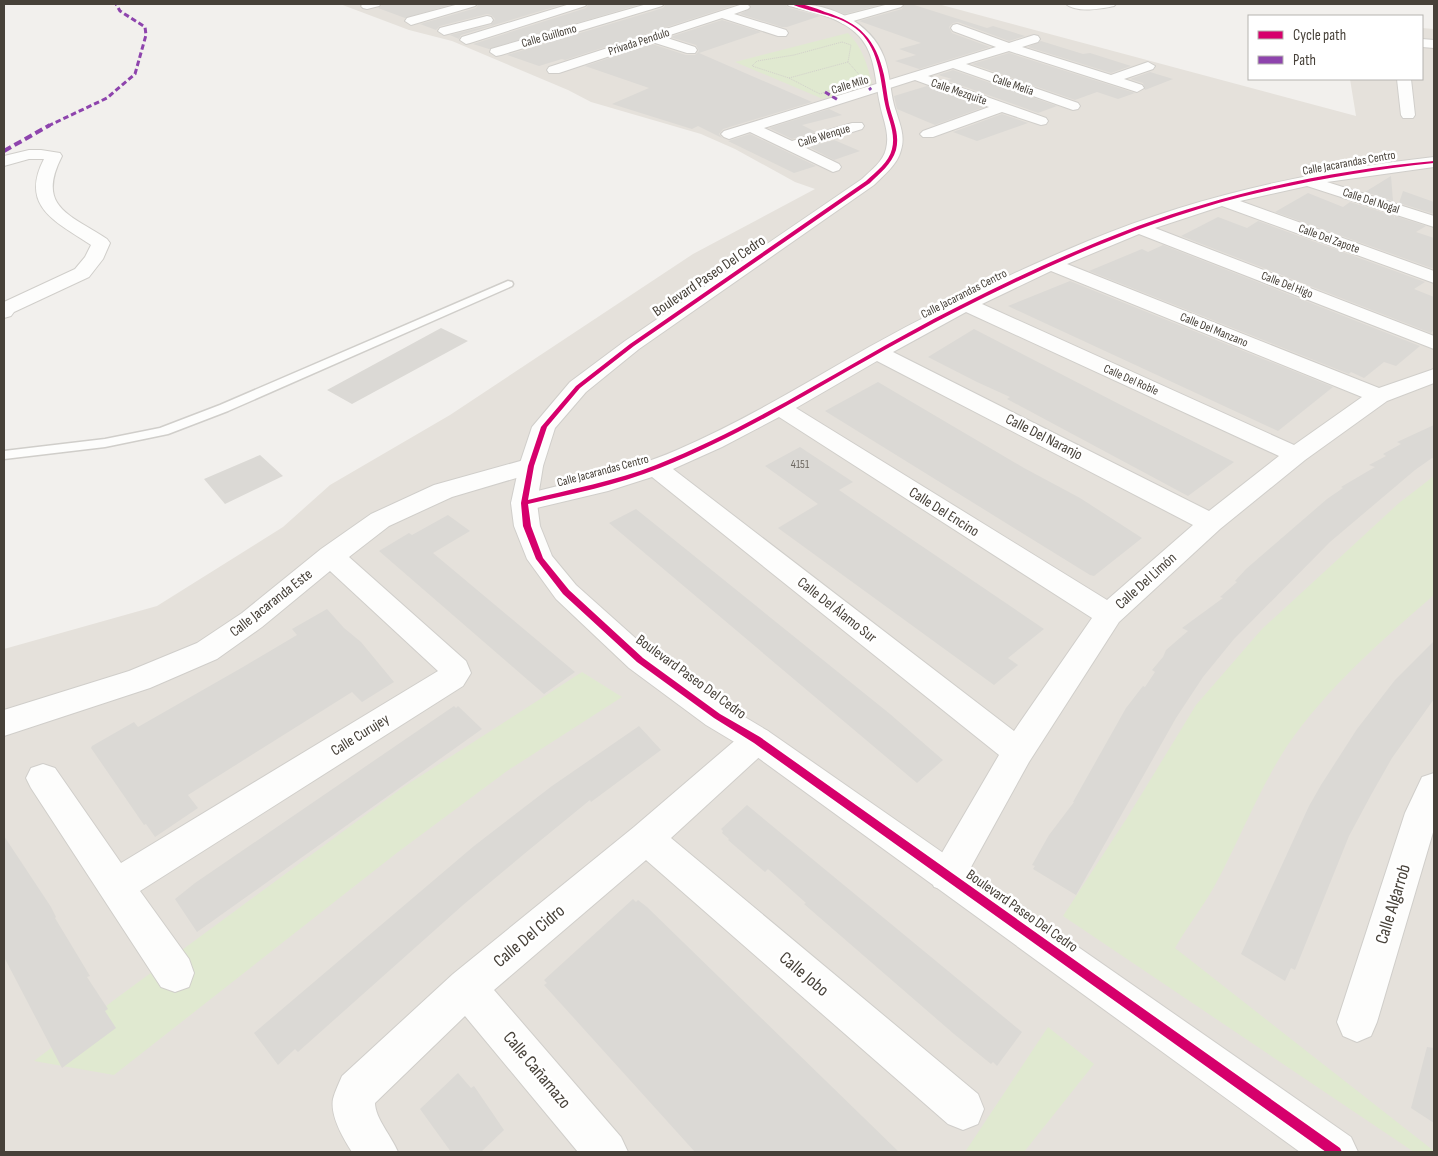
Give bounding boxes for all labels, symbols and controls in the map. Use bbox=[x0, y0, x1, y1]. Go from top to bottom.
legend bbox=[1248, 15, 1423, 80]
street label: Calle Guillomo bbox=[520, 21, 578, 51]
street label: Privada Pendulo bbox=[606, 25, 672, 59]
text: Cycle path bbox=[1293, 26, 1346, 45]
text: Path bbox=[1293, 51, 1316, 70]
street label: Calle Melia bbox=[990, 71, 1036, 99]
street label: Calle Milo bbox=[830, 72, 870, 98]
street label: Calle Mezquite bbox=[929, 75, 989, 109]
street label: Calle Wenque bbox=[796, 121, 852, 151]
street label: Calle Jacarandas Centro bbox=[1301, 147, 1397, 179]
street label: Calle Del Nogal bbox=[1341, 185, 1401, 217]
street label: Calle Del Zapote bbox=[1296, 221, 1362, 257]
street label: Boulevard Paseo Del Cedro bbox=[649, 231, 769, 321]
street label: Calle Jacarandas Centro bbox=[919, 266, 1009, 322]
street label: Calle Del Higo bbox=[1259, 268, 1315, 302]
street label: Calle Del Manzano bbox=[1178, 310, 1250, 350]
street label: Calle Del Roble bbox=[1101, 361, 1161, 399]
street label: Calle Del Naranjo bbox=[1002, 409, 1086, 465]
street label: Calle Jacarandas Centro bbox=[556, 452, 650, 490]
house number: 4151 bbox=[791, 457, 810, 472]
street label: Calle Del Encino bbox=[905, 483, 983, 541]
street label: Calle Del Limón bbox=[1111, 549, 1181, 613]
street label: Calle Jacaranda Este bbox=[226, 565, 316, 641]
street label: Calle Del Álamo Sur bbox=[793, 573, 881, 647]
street label: Boulevard Paseo Del Cedro bbox=[632, 630, 750, 724]
street label: Calle Curujey bbox=[327, 710, 393, 760]
street label: Calle Algarrob bbox=[1371, 862, 1415, 946]
street label: Boulevard Paseo Del Cedro bbox=[962, 865, 1082, 957]
street label: Calle Del Cidro bbox=[489, 900, 569, 972]
street label: Calle Jobo bbox=[775, 947, 833, 1001]
street label: Calle Cañamazo bbox=[499, 1027, 575, 1113]

